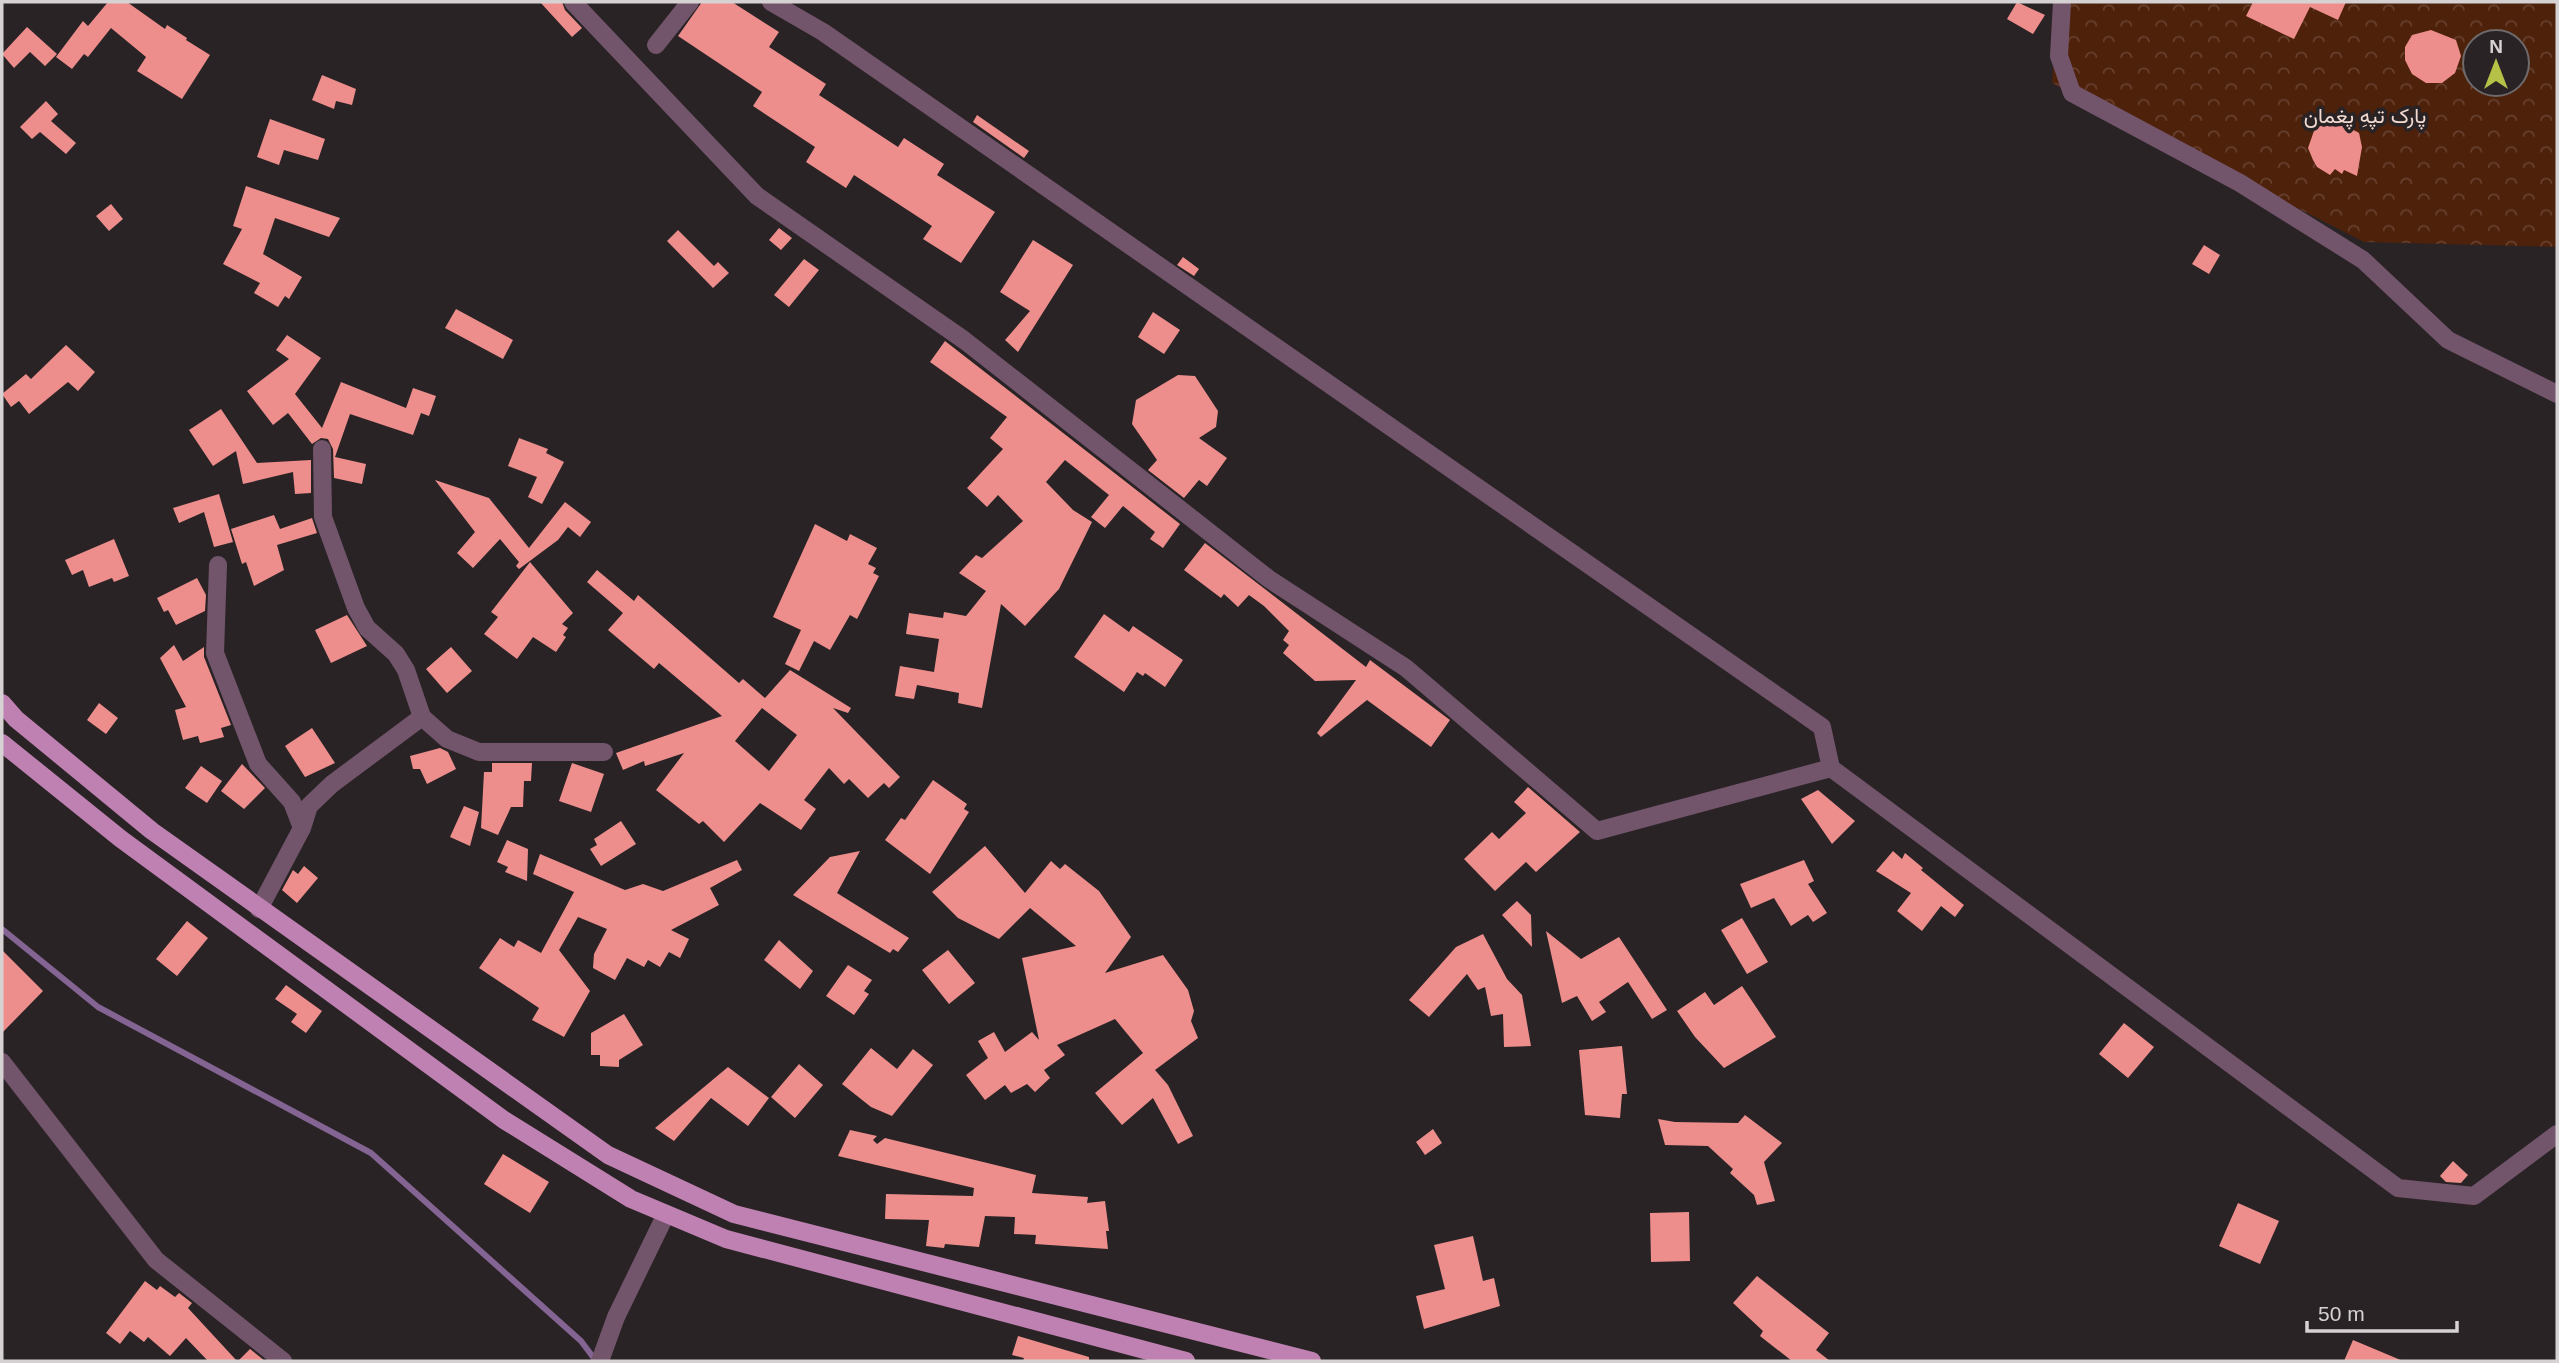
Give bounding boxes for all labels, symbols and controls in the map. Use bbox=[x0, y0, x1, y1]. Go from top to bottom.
north arrow bbox=[2461, 28, 2531, 98]
text: N bbox=[2489, 36, 2503, 57]
park label: پارک تپهِ پغمان bbox=[2304, 104, 2426, 130]
scale bar bbox=[2307, 1290, 2458, 1334]
text: 50 m bbox=[2318, 1302, 2365, 1325]

